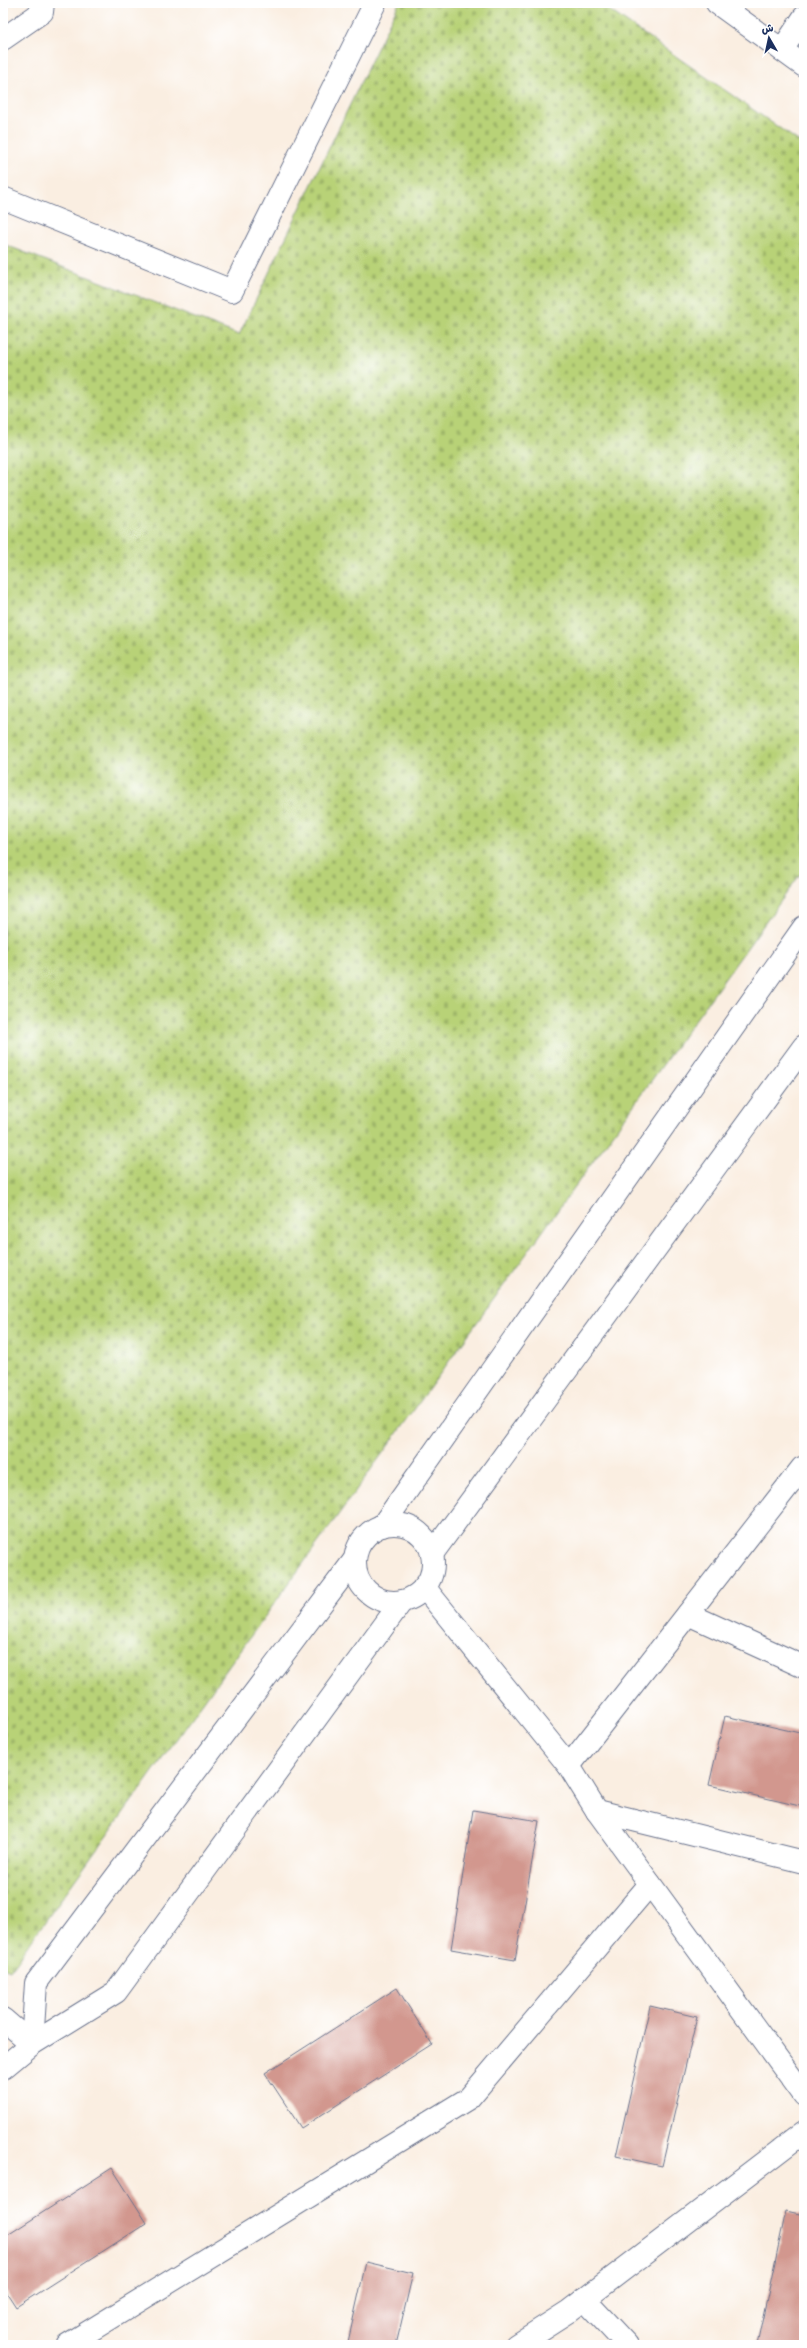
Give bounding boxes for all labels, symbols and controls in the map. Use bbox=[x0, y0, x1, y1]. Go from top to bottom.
north arrow bbox=[749, 18, 789, 58]
text: ش bbox=[760, 19, 775, 36]

